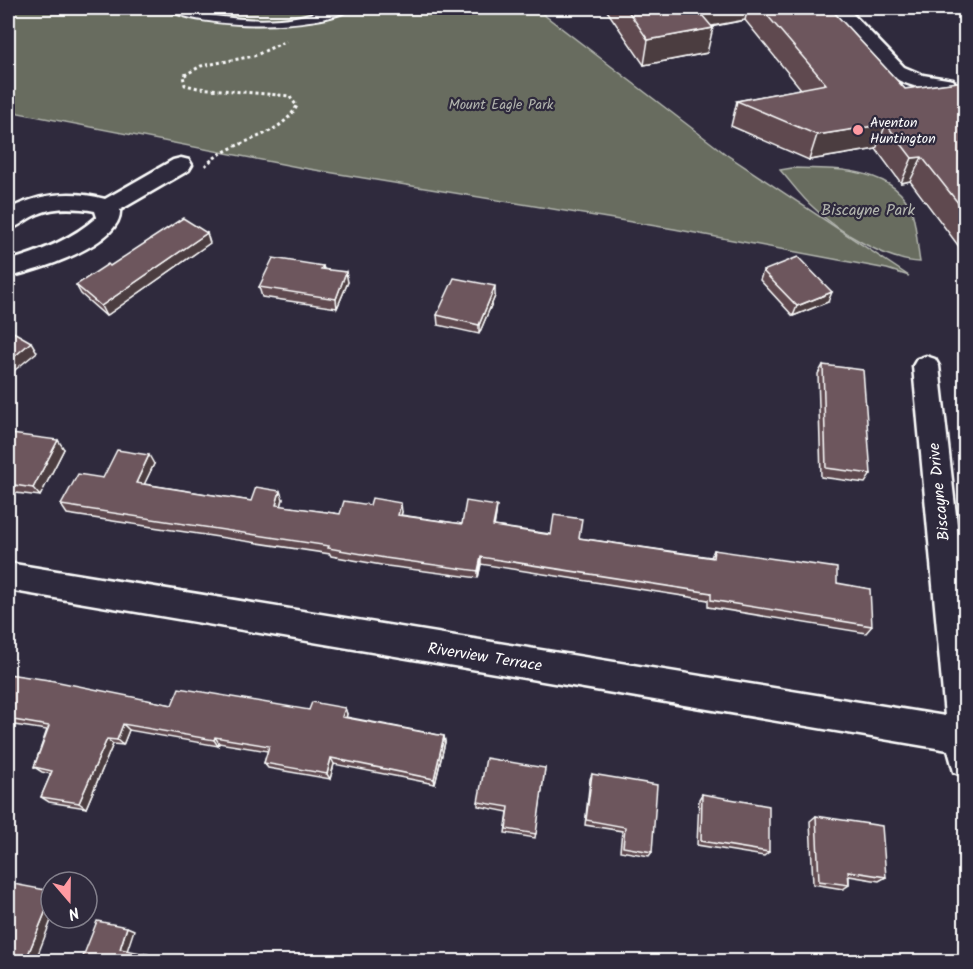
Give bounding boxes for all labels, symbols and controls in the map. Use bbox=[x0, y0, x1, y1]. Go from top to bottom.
park label: Mount Eagle Park bbox=[449, 94, 554, 116]
place label: Aventon Huntington bbox=[870, 112, 936, 150]
marker: Aventon Huntington bbox=[851, 123, 865, 137]
park label: Biscayne Park bbox=[821, 198, 916, 223]
street label: Biscayne Drive bbox=[922, 442, 957, 542]
street label: Riverview Terrace bbox=[426, 636, 544, 679]
north arrow bbox=[39, 870, 99, 930]
text: N bbox=[65, 899, 83, 926]

